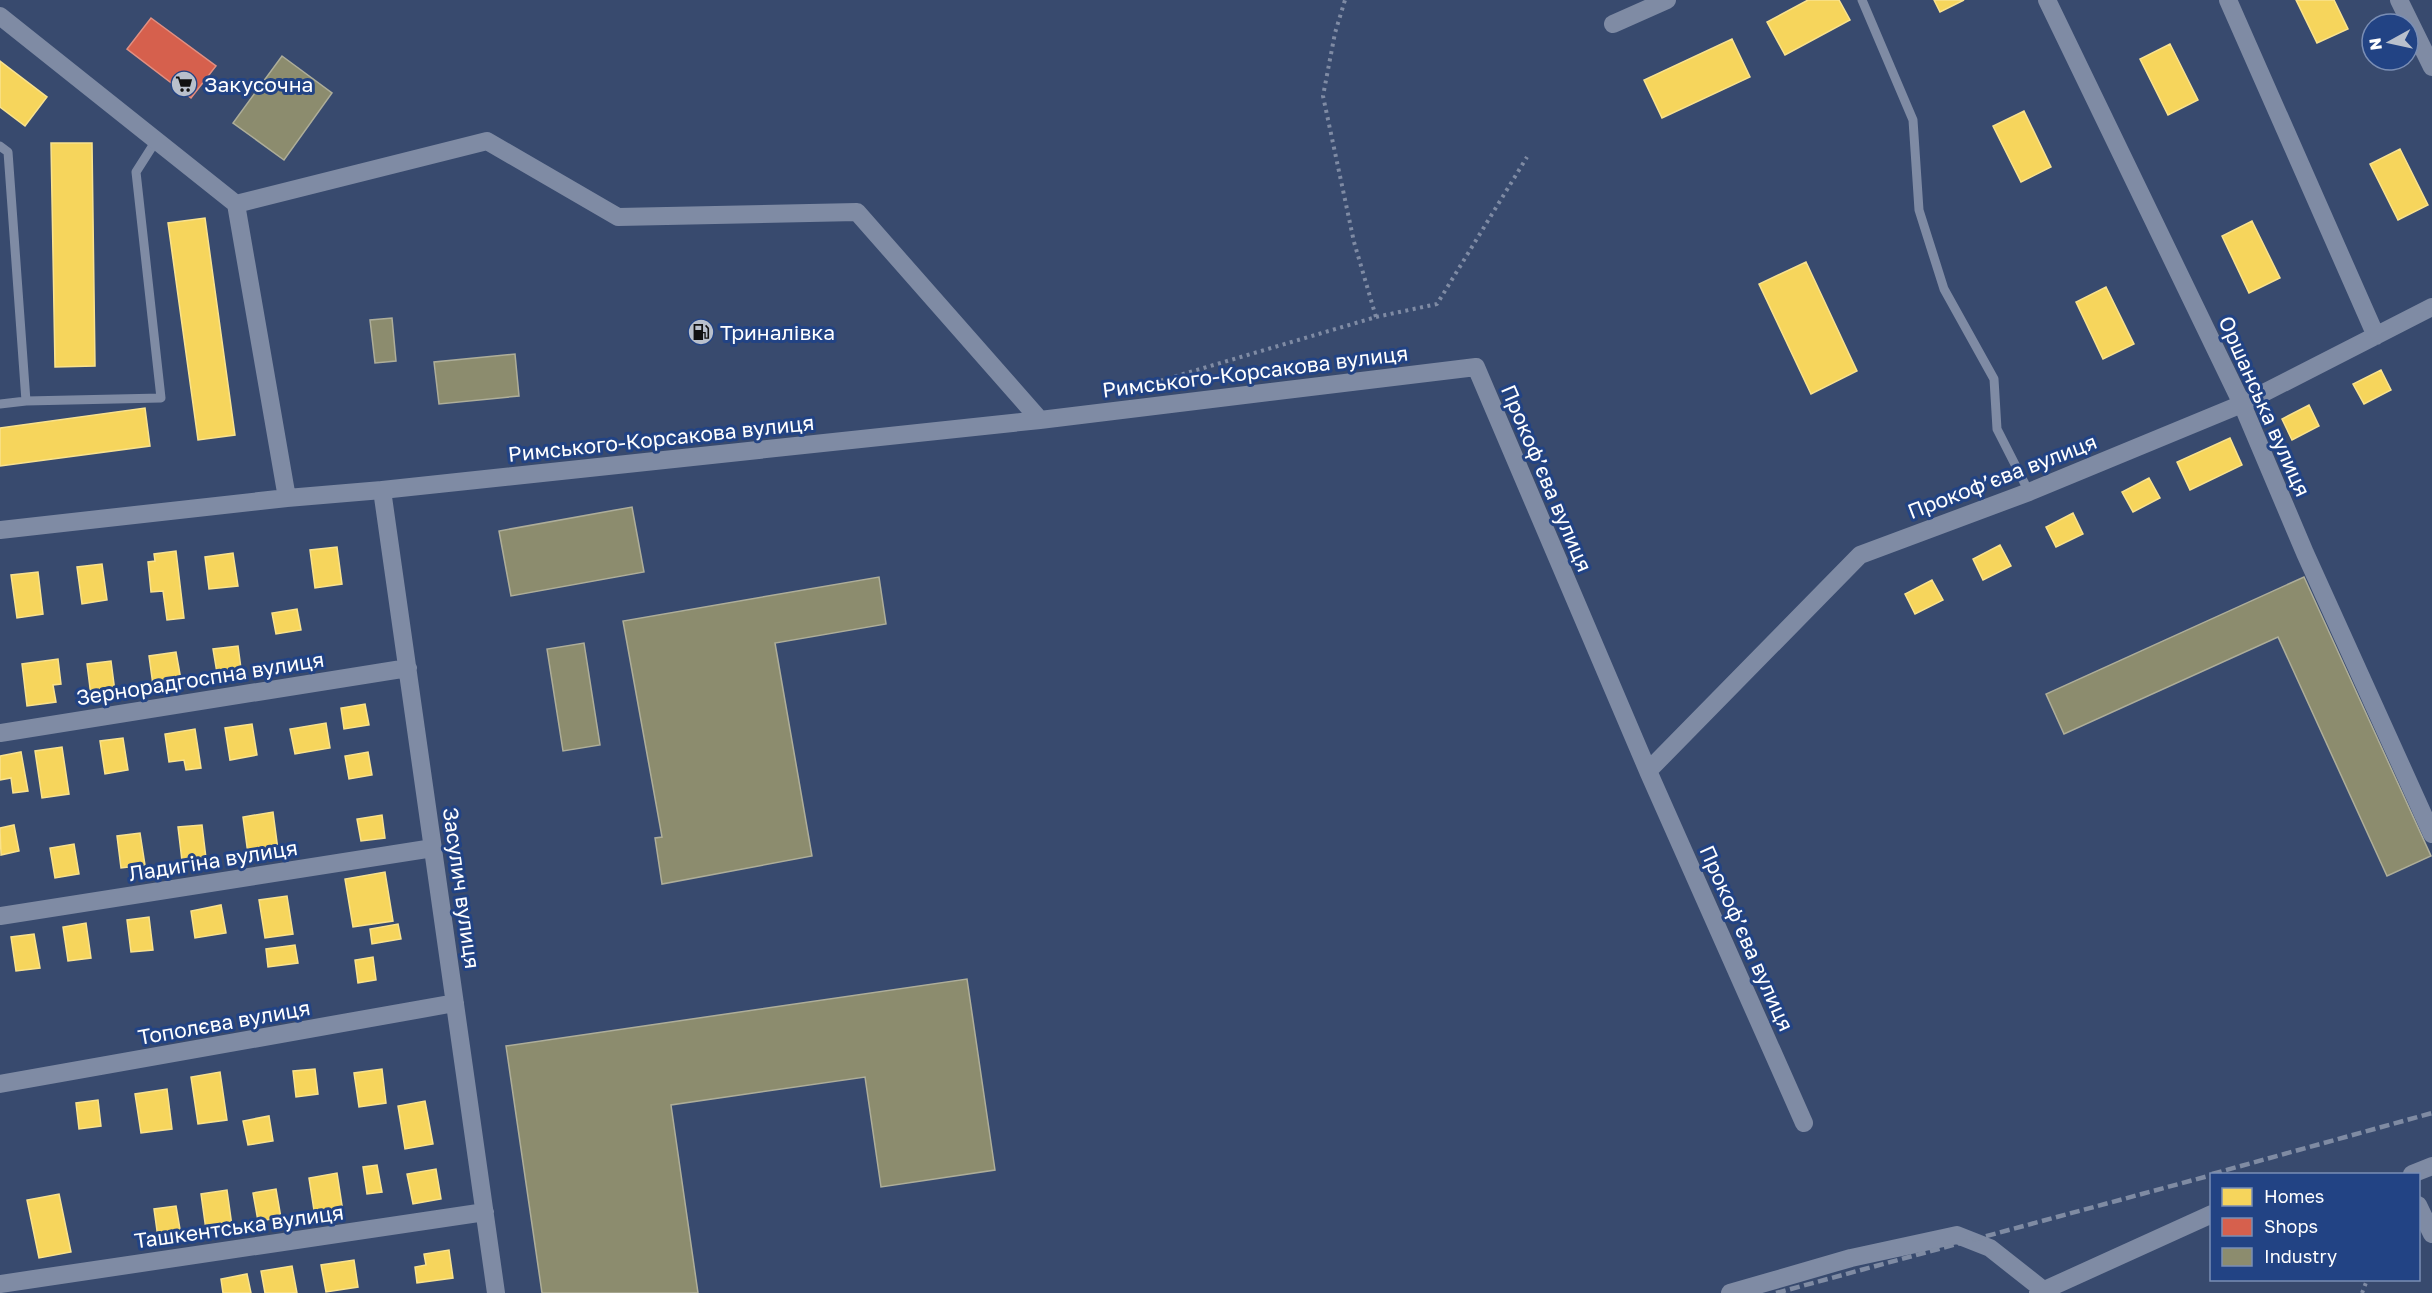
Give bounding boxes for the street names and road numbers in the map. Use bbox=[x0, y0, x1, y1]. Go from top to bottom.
street label: Оршанська вулиця bbox=[2214, 312, 2316, 500]
street label: Римського-Корсакова вулиця bbox=[1101, 339, 1409, 403]
street label: Прокоф’єва вулиця bbox=[1496, 381, 1598, 575]
street label: Римського-Корсакова вулиця bbox=[507, 409, 815, 467]
street label: Прокоф’єва вулиця bbox=[1904, 428, 2100, 524]
street label: Зернорадгоспна вулиця bbox=[74, 646, 326, 710]
street label: Засулич вулиця bbox=[438, 806, 486, 970]
street label: Ладигіна вулиця bbox=[127, 834, 299, 886]
street label: Прокоф’єва вулиця bbox=[1694, 841, 1800, 1035]
street label: Тополєва вулиця bbox=[136, 994, 312, 1050]
street label: Ташкентська вулиця bbox=[133, 1198, 345, 1254]

